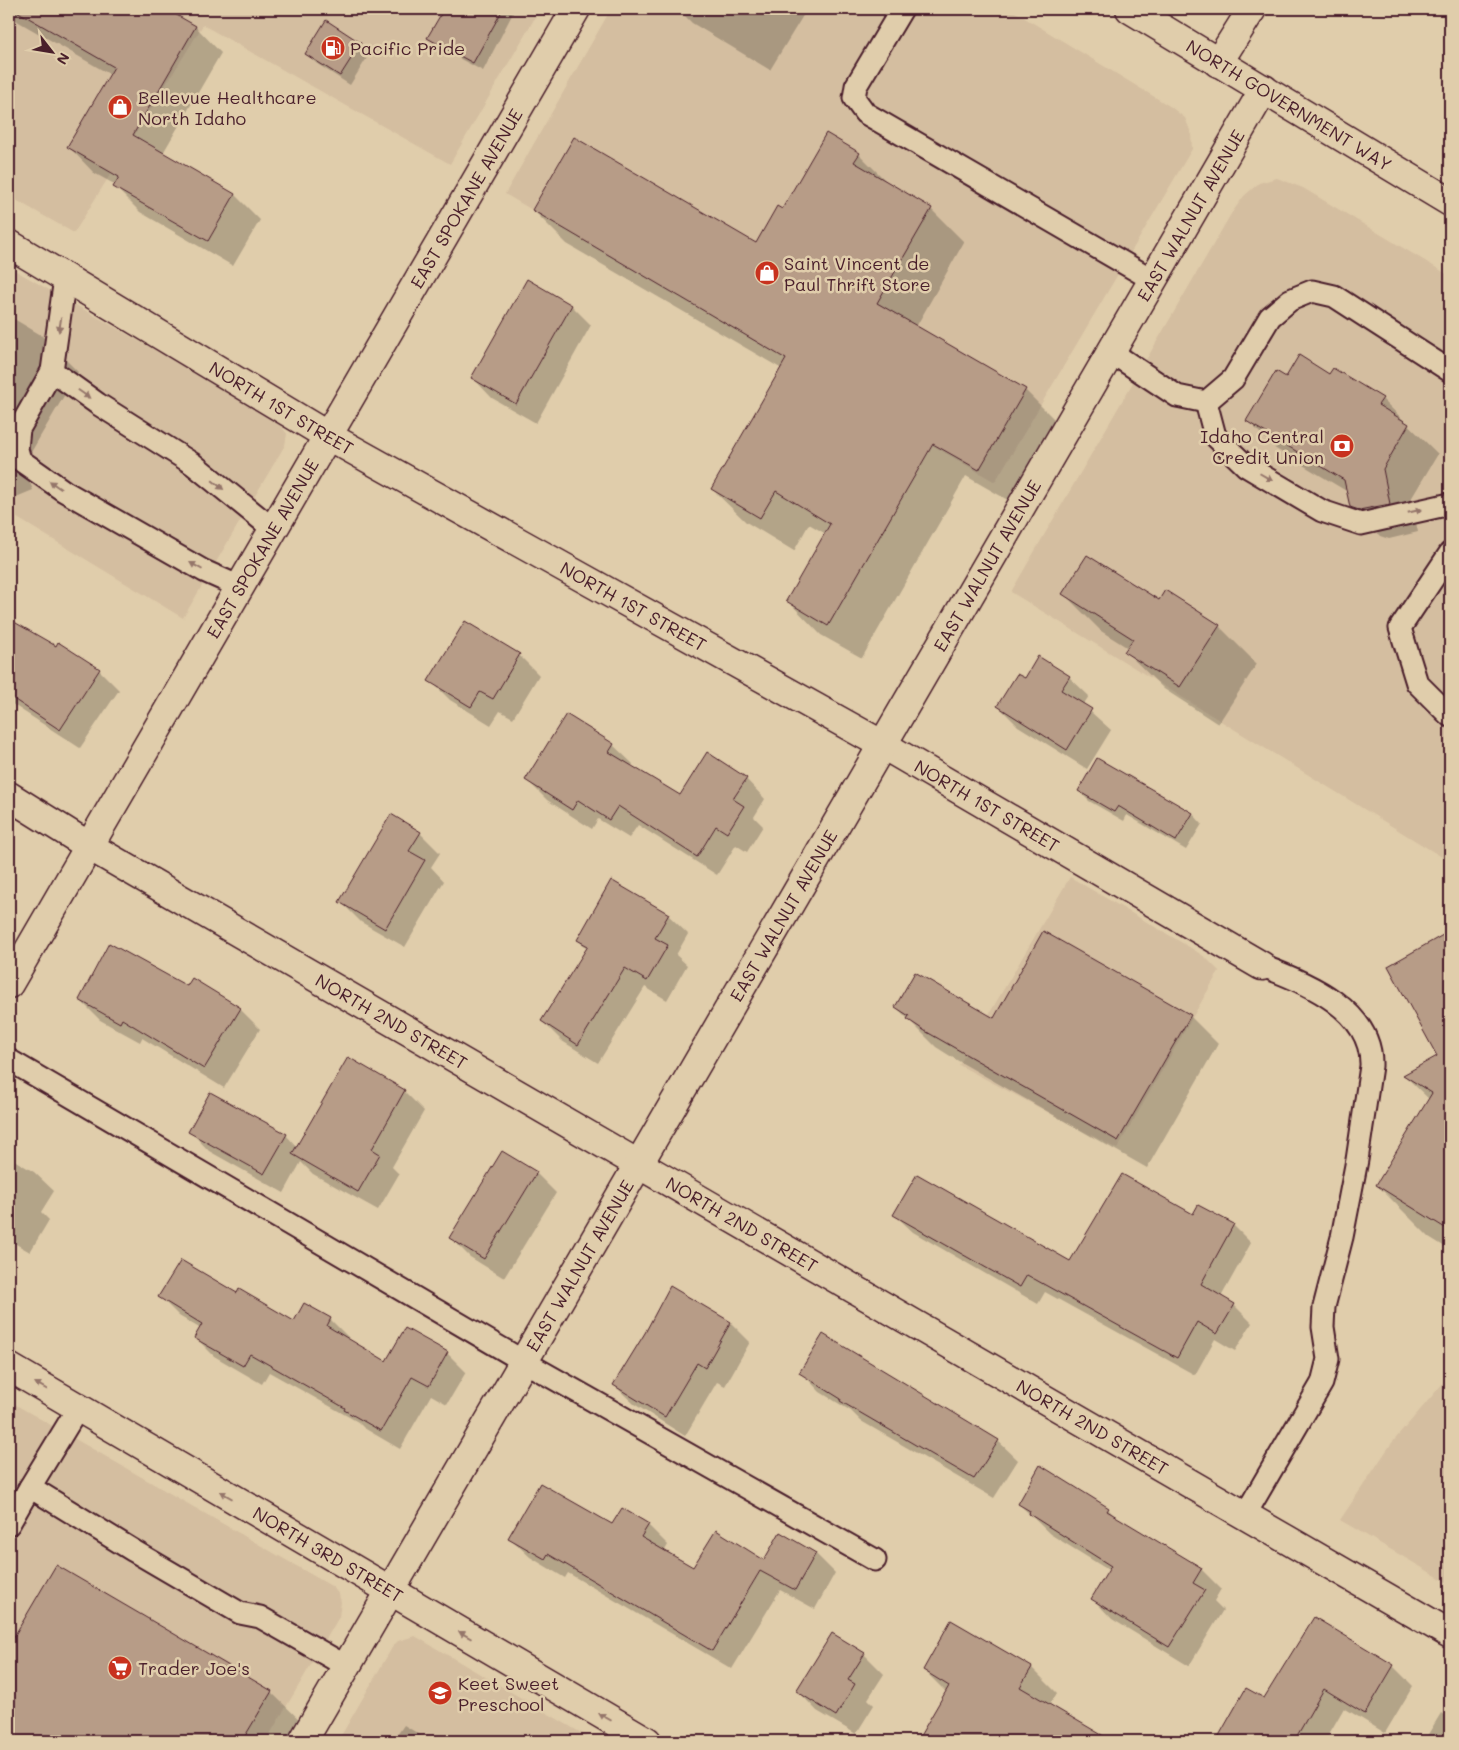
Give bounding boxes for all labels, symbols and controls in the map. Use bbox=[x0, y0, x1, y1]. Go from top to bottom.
north arrow bbox=[28, 28, 78, 78]
street label: NORTH GOVERNMENT WAY bbox=[1182, 34, 1397, 176]
fuel station icon: Pacific Pride bbox=[320, 35, 346, 61]
place label: Pacific Pride bbox=[350, 36, 465, 60]
text: N bbox=[53, 49, 74, 68]
place label: Bellevue Healthcare North Idaho bbox=[138, 85, 317, 130]
shop icon: Bellevue Healthcare North Idaho bbox=[107, 94, 133, 120]
street label: EAST SPOKANE AVENUE bbox=[404, 104, 528, 293]
street label: EAST WALNUT AVENUE bbox=[1131, 125, 1250, 306]
place label: Saint Vincent de Paul Thrift Store bbox=[784, 251, 931, 296]
shop icon: Saint Vincent de Paul Thrift Store bbox=[754, 260, 780, 286]
one-way arrow bbox=[55, 317, 63, 333]
street label: NORTH 1ST STREET bbox=[205, 355, 358, 460]
one-way arrow bbox=[77, 389, 90, 399]
place label: Idaho Central Credit Union bbox=[1200, 424, 1324, 469]
bank icon: Idaho Central Credit Union bbox=[1329, 433, 1355, 459]
street label: EAST SPOKANE AVENUE bbox=[201, 454, 324, 643]
one-way arrow bbox=[1259, 473, 1272, 482]
street label: EAST WALNUT AVENUE bbox=[927, 475, 1046, 656]
one-way arrow bbox=[211, 479, 224, 490]
one-way arrow bbox=[48, 480, 62, 490]
one-way arrow bbox=[1408, 507, 1423, 515]
street label: NORTH 1ST STREET bbox=[556, 556, 711, 657]
one-way arrow bbox=[189, 562, 203, 570]
street label: NORTH 1ST STREET bbox=[910, 754, 1064, 857]
street label: EAST WALNUT AVENUE bbox=[724, 825, 843, 1006]
street label: NORTH 2ND STREET bbox=[311, 968, 472, 1075]
street label: NORTH 2ND STREET bbox=[662, 1171, 822, 1278]
street label: EAST WALNUT AVENUE bbox=[520, 1175, 639, 1356]
street label: NORTH 2ND STREET bbox=[1012, 1374, 1173, 1480]
one-way arrow bbox=[34, 1382, 47, 1391]
one-way arrow bbox=[220, 1491, 233, 1500]
street label: NORTH 3RD STREET bbox=[249, 1501, 408, 1608]
one-way arrow bbox=[457, 1631, 472, 1639]
supermarket icon: Trader Joe's bbox=[107, 1655, 133, 1681]
place label: Trader Joe's bbox=[138, 1656, 250, 1680]
place label: Keet Sweet Preschool bbox=[458, 1671, 559, 1716]
school or university icon: Keet Sweet Preschool bbox=[427, 1680, 453, 1706]
one-way arrow bbox=[599, 1712, 612, 1721]

